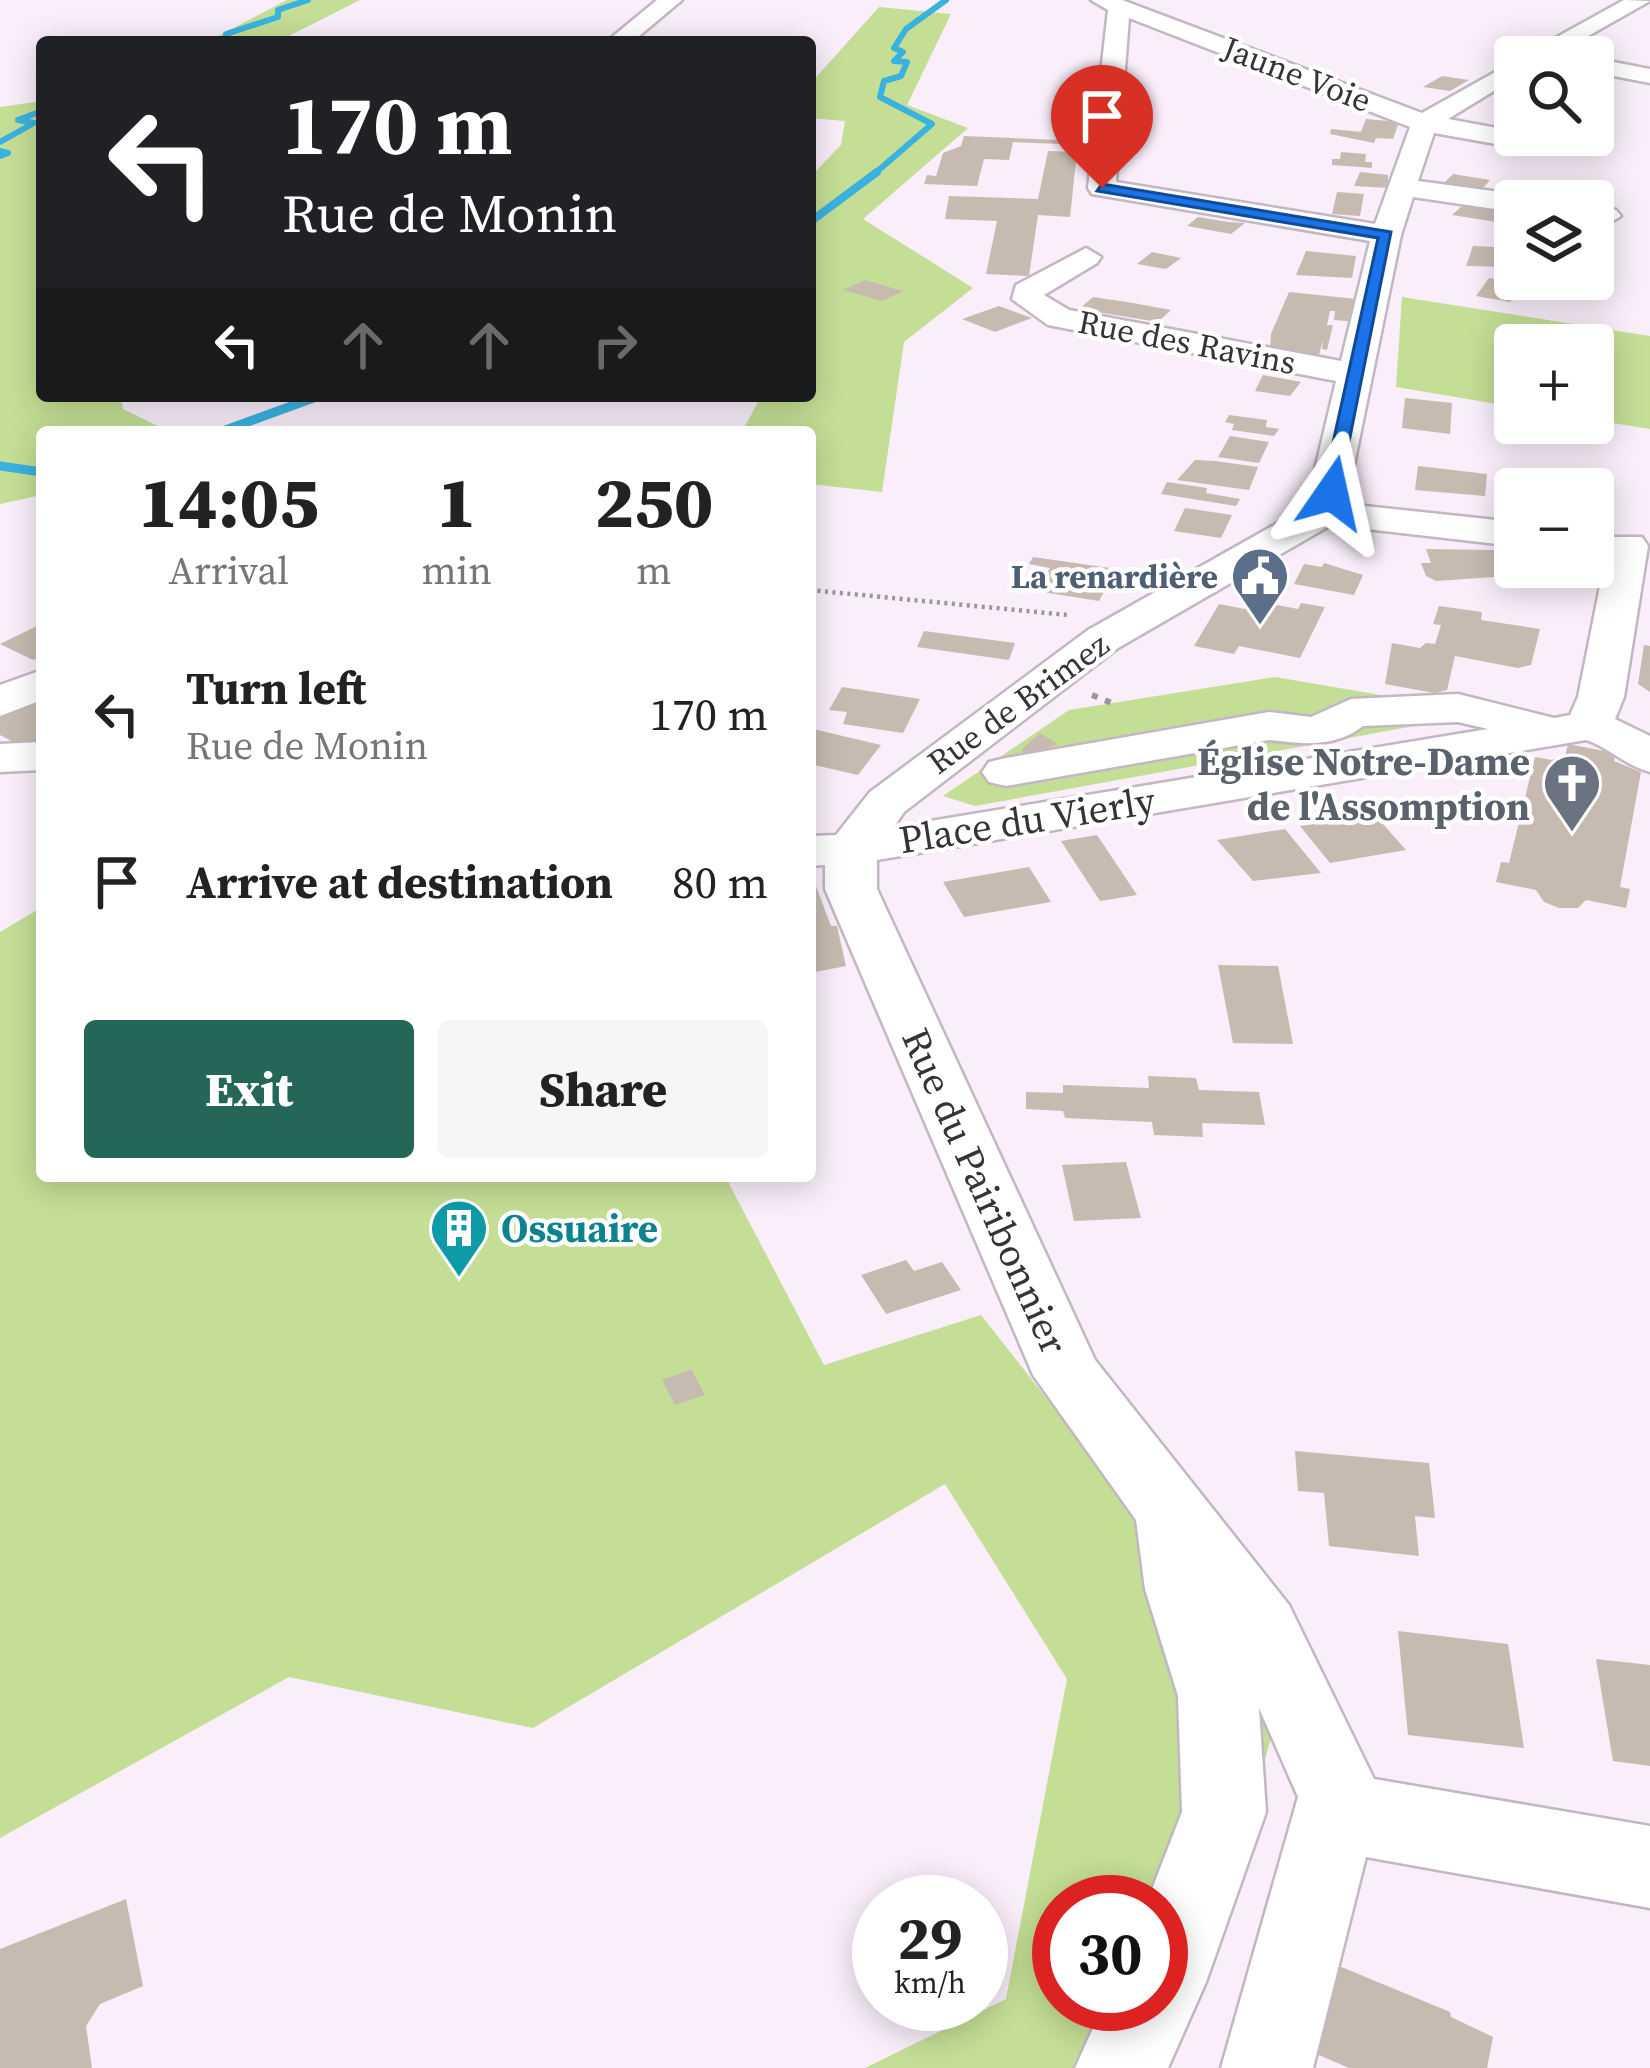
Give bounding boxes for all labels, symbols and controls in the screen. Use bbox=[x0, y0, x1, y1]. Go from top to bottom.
street label: Jaune Voie bbox=[1215, 25, 1378, 123]
map controls bbox=[1494, 36, 1614, 588]
button: search bbox=[1494, 36, 1614, 156]
pin bbox=[1051, 65, 1153, 188]
text: 170 m bbox=[282, 67, 513, 182]
icon: arrive bbox=[1069, 83, 1135, 149]
icon: left bbox=[84, 84, 240, 240]
text: Rue de Monin bbox=[282, 176, 617, 250]
button: layers bbox=[1494, 180, 1614, 300]
street label: Rue des Ravins bbox=[1074, 299, 1300, 385]
icon: left bbox=[204, 312, 270, 378]
icon: ahead bbox=[330, 312, 396, 378]
icon: ahead bbox=[456, 312, 522, 378]
icon: right bbox=[582, 312, 648, 378]
button: + bbox=[1494, 324, 1614, 444]
position arrow bbox=[1269, 430, 1395, 556]
text: 14:05 bbox=[139, 452, 319, 551]
text: 1 bbox=[437, 452, 476, 551]
text: 250 bbox=[594, 452, 713, 551]
button: − bbox=[1494, 468, 1614, 588]
text: Arrival bbox=[168, 544, 289, 597]
text: min bbox=[421, 544, 492, 597]
text: m bbox=[636, 544, 671, 597]
public building icon: La renardière bbox=[1229, 545, 1291, 627]
place label: La renardière bbox=[1011, 554, 1218, 599]
street label: Rue de Brimez bbox=[918, 622, 1118, 784]
text: Turn left bbox=[186, 657, 366, 719]
icon: left bbox=[84, 681, 150, 747]
text: 170 m bbox=[649, 683, 768, 745]
text: Rue de Monin bbox=[186, 719, 428, 772]
place label: Église Notre-Dame de l'Assomption bbox=[1197, 735, 1530, 833]
church icon: Église Notre-Dame de l'Assomption bbox=[1541, 752, 1603, 834]
street label: Place du Vierly bbox=[895, 774, 1159, 866]
icon: arrive bbox=[84, 849, 150, 915]
text: Arrive at destination bbox=[186, 851, 613, 913]
text: 80 m bbox=[672, 851, 768, 913]
button: Exit bbox=[84, 1020, 414, 1158]
button: Share bbox=[438, 1020, 768, 1158]
street label: Rue du Pairibonnier bbox=[889, 1020, 1081, 1363]
building icon: Ossuaire bbox=[428, 1197, 490, 1279]
place label: Ossuaire bbox=[501, 1202, 658, 1255]
speed limit sign: 30 bbox=[1032, 1875, 1188, 2031]
text: 29 bbox=[897, 1897, 963, 1979]
text: km/h bbox=[894, 1962, 966, 2003]

